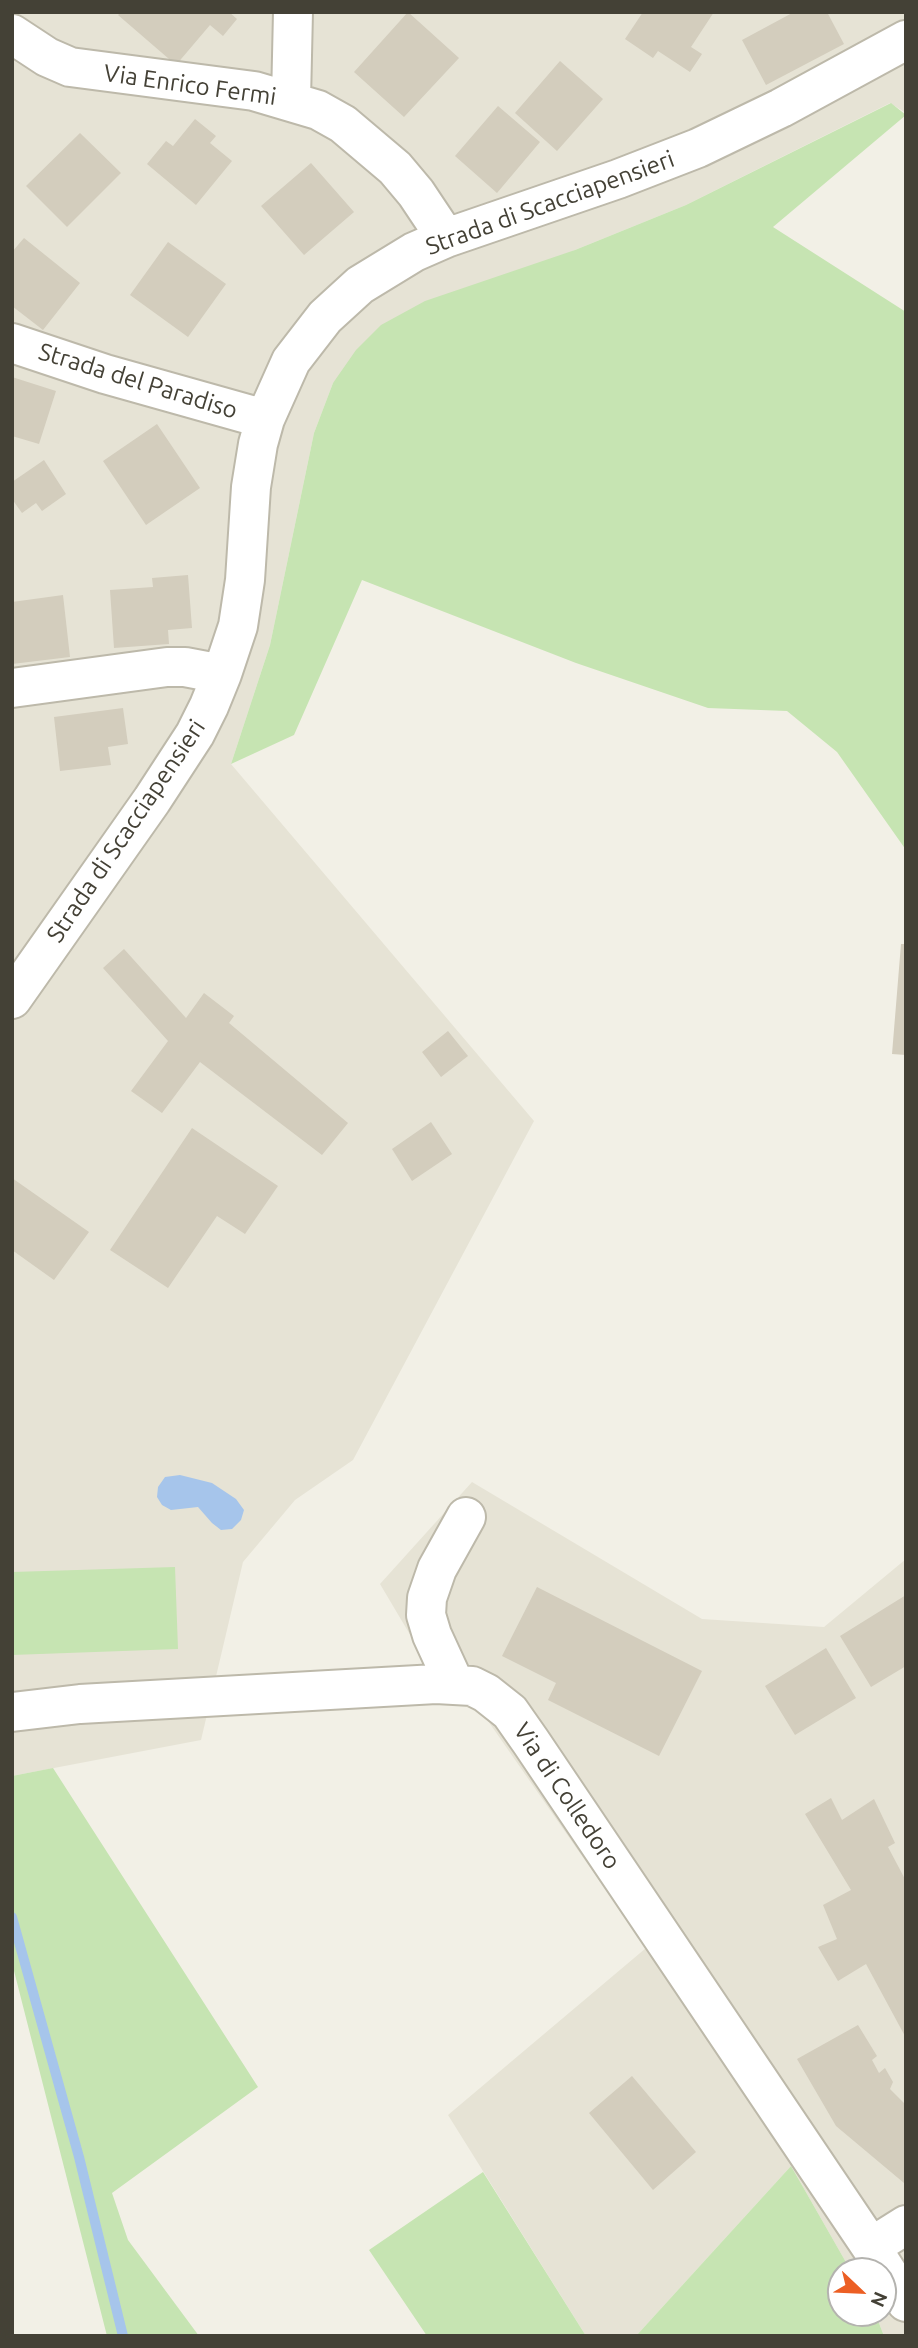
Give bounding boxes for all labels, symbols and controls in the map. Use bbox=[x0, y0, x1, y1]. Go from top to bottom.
street label: Via Enrico Fermi bbox=[102, 59, 278, 111]
street label: Strada di Scacciapensieri bbox=[422, 145, 678, 261]
street label: Strada del Paradiso bbox=[35, 337, 241, 425]
street label: Strada di Scacciapensieri bbox=[41, 714, 211, 948]
street label: Via di Colledoro bbox=[507, 1717, 627, 1875]
north arrow bbox=[827, 2257, 897, 2327]
text: N bbox=[867, 2289, 892, 2310]

